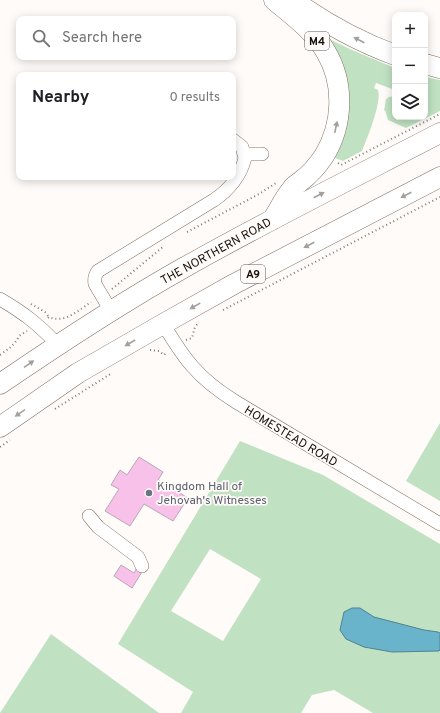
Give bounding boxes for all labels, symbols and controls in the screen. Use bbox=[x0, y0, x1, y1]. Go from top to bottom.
map controls bbox=[392, 12, 428, 120]
button: + bbox=[392, 12, 428, 48]
search box bbox=[16, 16, 236, 60]
icon: search bbox=[30, 27, 52, 49]
text: Search here bbox=[62, 29, 142, 48]
road number: M4 bbox=[305, 32, 329, 50]
one-way arrow bbox=[353, 37, 365, 44]
button: − bbox=[392, 48, 428, 84]
button: layers bbox=[392, 84, 428, 120]
text: Nearby bbox=[32, 87, 89, 109]
text: 0 results bbox=[169, 90, 220, 106]
one-way arrow bbox=[333, 121, 339, 133]
one-way arrow bbox=[314, 192, 325, 199]
one-way arrow bbox=[400, 192, 411, 198]
street label: THE NORTHERN ROAD bbox=[158, 215, 275, 289]
one-way arrow bbox=[303, 241, 315, 248]
road number: A9 bbox=[241, 265, 265, 283]
one-way arrow bbox=[189, 303, 201, 309]
one-way arrow bbox=[124, 340, 136, 347]
one-way arrow bbox=[24, 360, 34, 368]
street label: HOMESTEAD ROAD bbox=[241, 403, 340, 471]
one-way arrow bbox=[15, 409, 25, 417]
place label: Kingdom Hall of Jehovah's Witnesses bbox=[157, 479, 267, 509]
marker: Kingdom Hall of Jehovah's Witnesses bbox=[144, 488, 154, 498]

